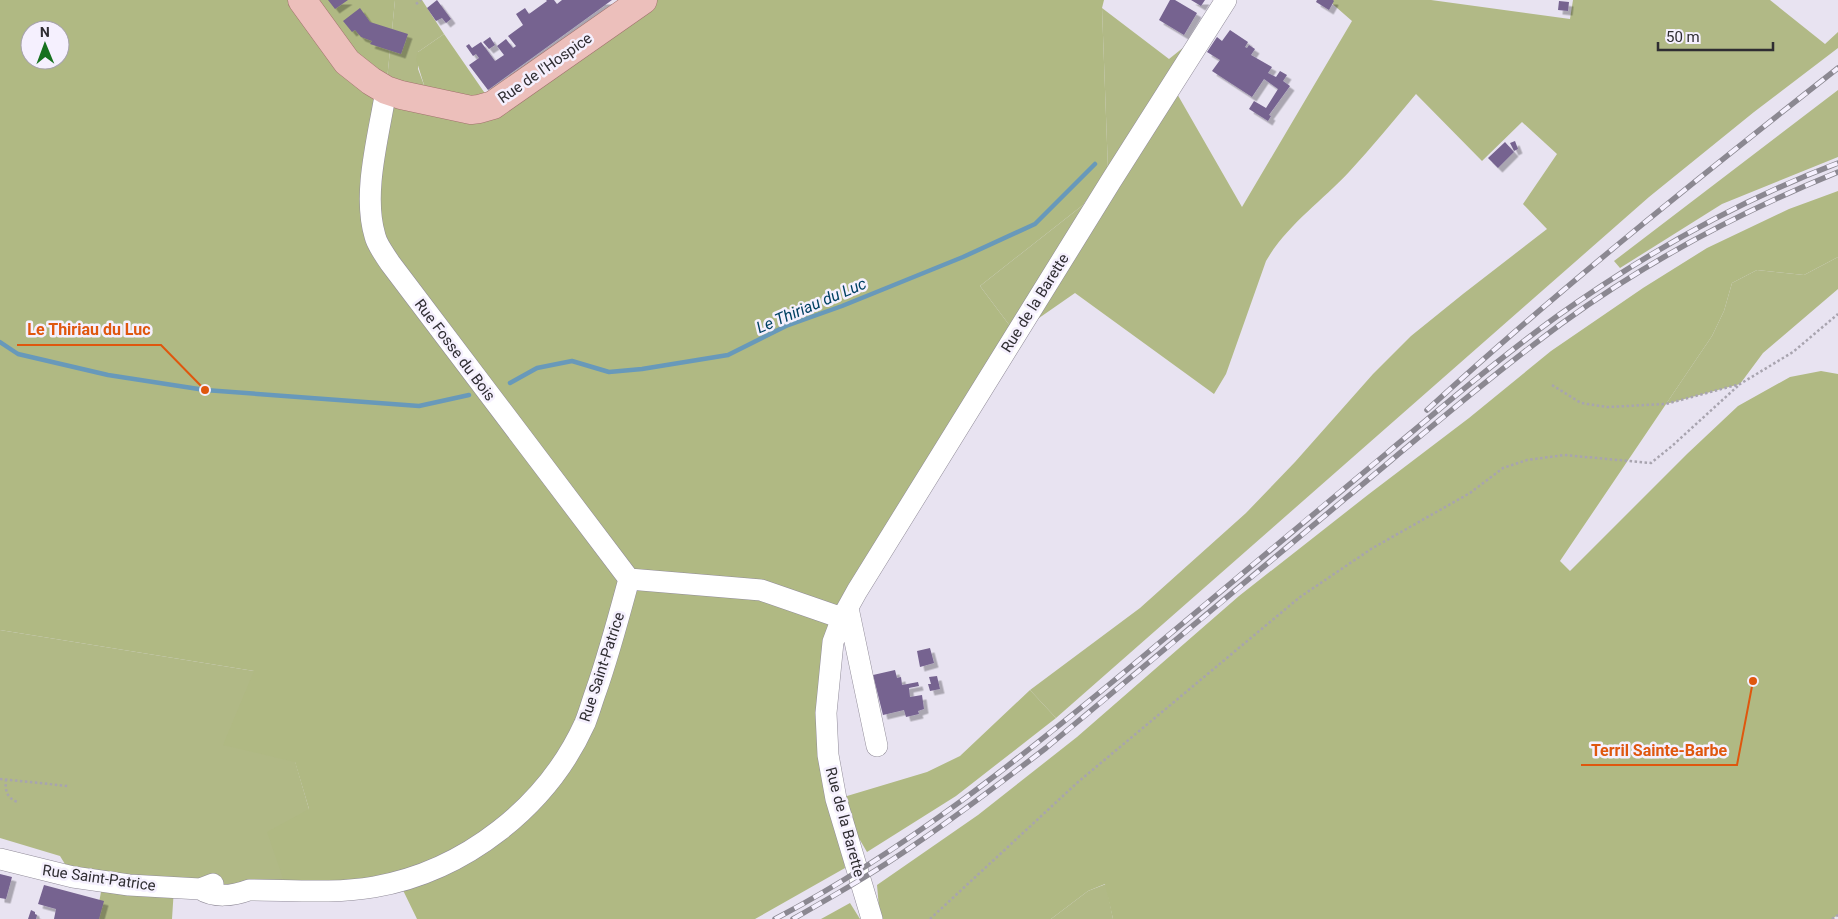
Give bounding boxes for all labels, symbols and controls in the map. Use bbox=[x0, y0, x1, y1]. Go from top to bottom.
north arrow bbox=[20, 20, 70, 70]
scale bar bbox=[1658, 20, 1773, 52]
text: N bbox=[40, 24, 50, 40]
text: 50 m bbox=[1666, 28, 1700, 46]
street label: Rue de l'Hospice bbox=[495, 29, 595, 107]
street label: Rue de la Barette bbox=[997, 250, 1073, 356]
water label: Le Thiriau du Luc bbox=[753, 274, 869, 337]
street label: Rue Fosse du Bois bbox=[411, 296, 499, 404]
callout: Le Thiriau du Luc bbox=[17, 314, 161, 345]
text: Le Thiriau du Luc bbox=[27, 320, 151, 339]
street label: Rue Saint-Patrice bbox=[576, 610, 628, 724]
callout: Terril Sainte-Barbe bbox=[1581, 734, 1737, 765]
text: Terril Sainte-Barbe bbox=[1591, 741, 1727, 760]
street label: Rue de la Barette bbox=[822, 765, 868, 879]
street label: Rue Saint-Patrice bbox=[41, 861, 157, 895]

